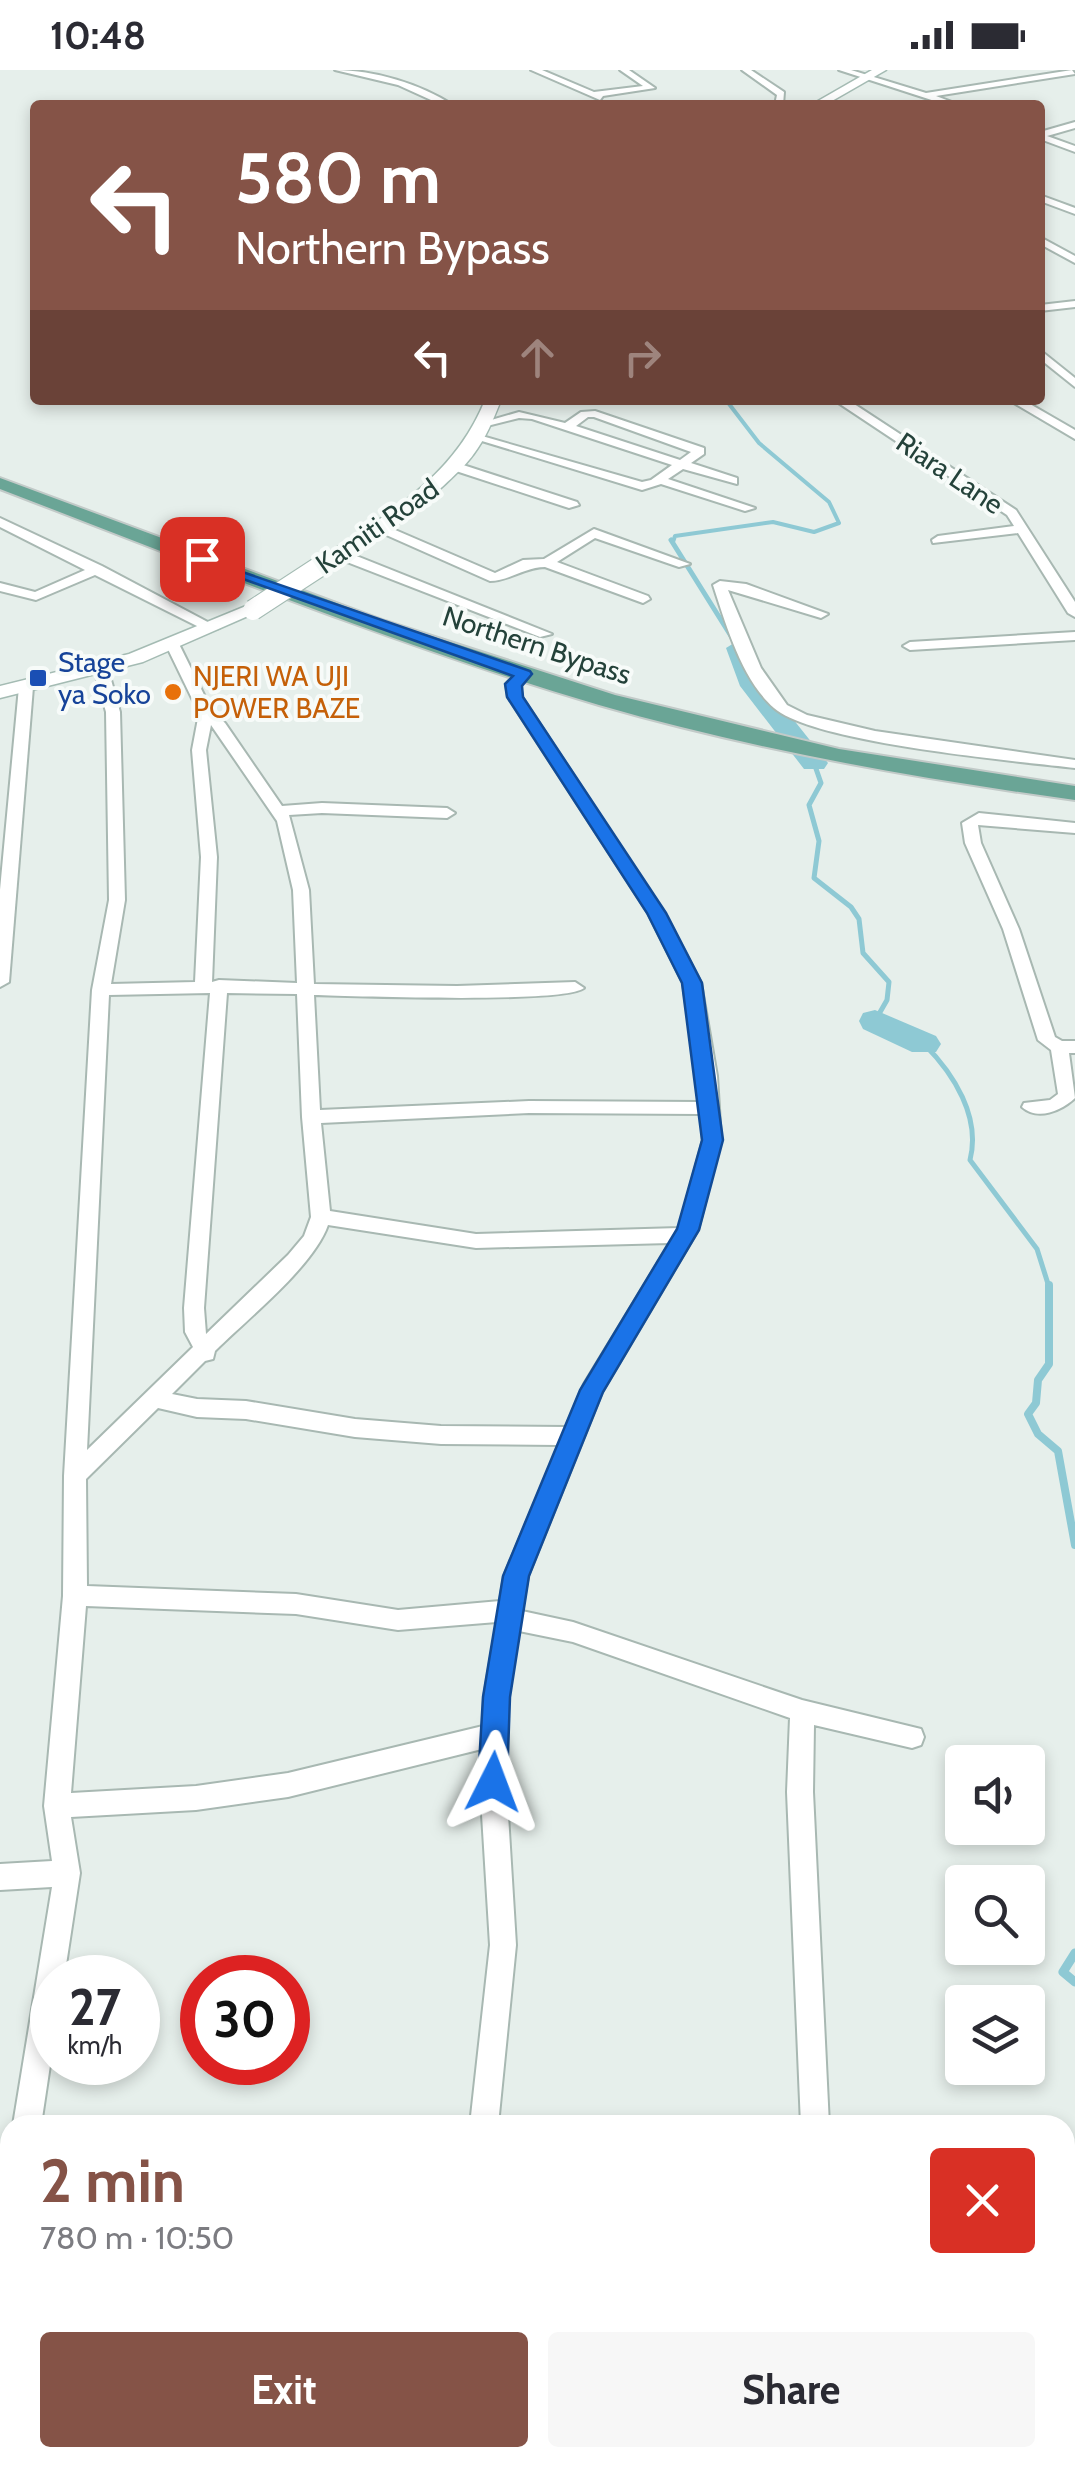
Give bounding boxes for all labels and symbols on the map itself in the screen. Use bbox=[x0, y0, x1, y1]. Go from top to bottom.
street label: Riara Lane bbox=[890, 425, 1010, 521]
street label: Kamiti Road bbox=[309, 471, 445, 581]
pin bbox=[160, 517, 245, 602]
street label: Northern Bypass bbox=[439, 599, 635, 691]
place label: Stage ya Soko bbox=[58, 645, 151, 711]
place label: NJERI WA UJI POWER BAZE bbox=[193, 659, 360, 725]
marker: Stage ya Soko bbox=[27, 667, 49, 689]
marker: NJERI WA UJI POWER BAZE bbox=[162, 681, 184, 703]
position arrow bbox=[441, 1730, 545, 1834]
speed limit sign: 30 bbox=[180, 1955, 310, 2085]

